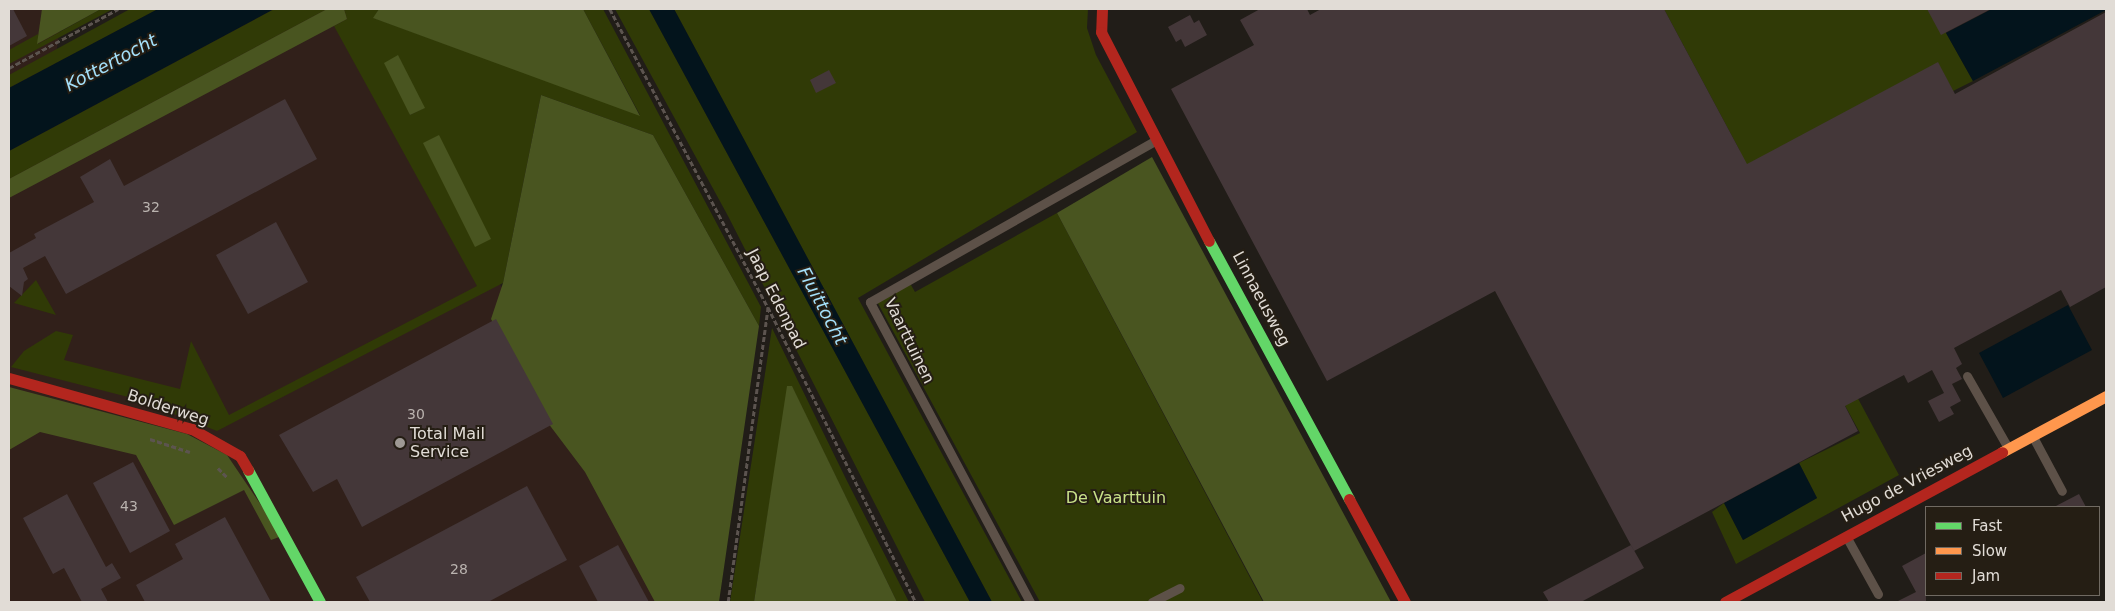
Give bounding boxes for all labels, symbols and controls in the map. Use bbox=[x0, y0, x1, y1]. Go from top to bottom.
water label: Kottertocht bbox=[61, 30, 161, 96]
house number: 32 bbox=[142, 199, 160, 215]
street label: Jaap Edenpad bbox=[742, 246, 810, 352]
street label: Linnaeusweg bbox=[1228, 248, 1294, 350]
water label: Fluittocht bbox=[792, 263, 852, 349]
street label: Vaarttuinen bbox=[880, 295, 938, 387]
street label: Bolderweg bbox=[125, 386, 211, 430]
house number: 30 bbox=[407, 406, 425, 422]
place label: Total Mail Service bbox=[410, 424, 485, 462]
marker: Total Mail Service bbox=[394, 437, 406, 449]
street label: Hugo de Vriesweg bbox=[1838, 441, 1976, 527]
park label: De Vaarttuin bbox=[1066, 488, 1166, 508]
house number: 43 bbox=[120, 498, 138, 514]
legend bbox=[1925, 506, 2100, 596]
text: Fast bbox=[1972, 517, 2002, 535]
text: Slow bbox=[1972, 542, 2007, 560]
house number: 28 bbox=[450, 561, 468, 577]
text: Jam bbox=[1972, 567, 2000, 585]

